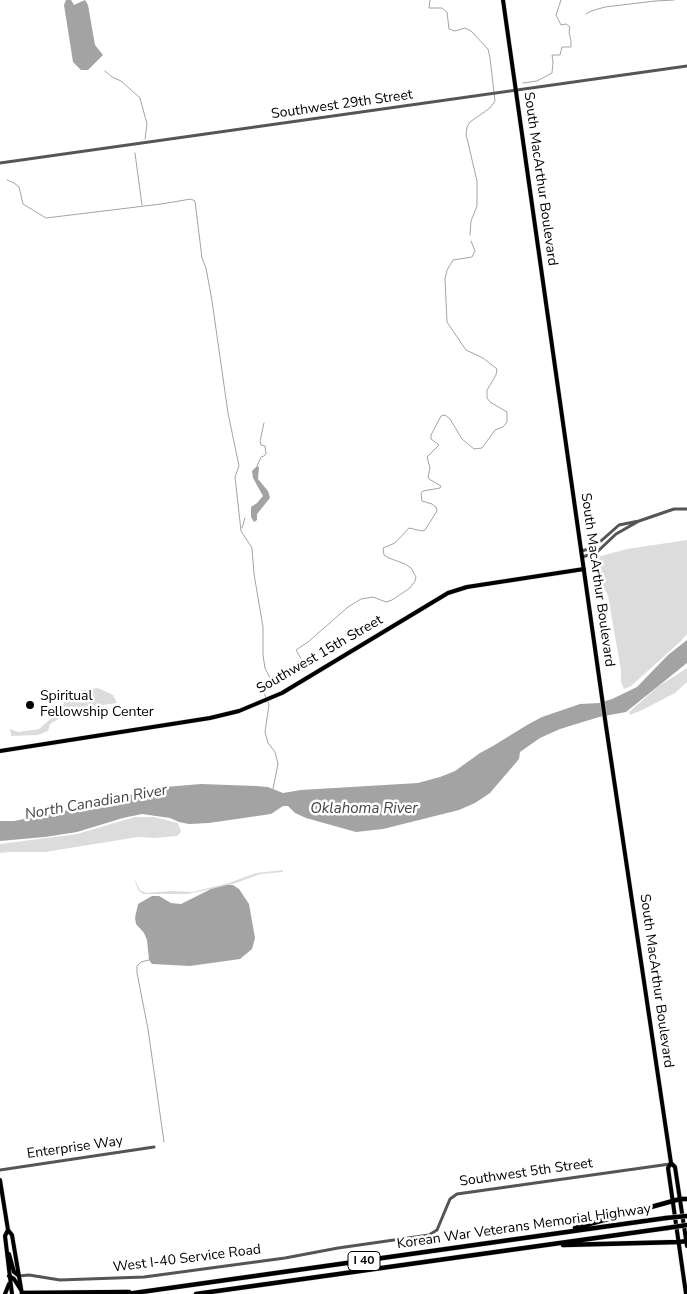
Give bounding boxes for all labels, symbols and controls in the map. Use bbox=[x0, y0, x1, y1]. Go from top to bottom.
street label: Southwest 29th Street bbox=[270, 87, 414, 123]
street label: South MacArthur Boulevard bbox=[519, 91, 561, 267]
street label: South MacArthur Boulevard bbox=[576, 492, 618, 668]
street label: Southwest 15th Street bbox=[254, 612, 386, 698]
place label: Spiritual Fellowship Center bbox=[40, 689, 154, 722]
marker: Spiritual Fellowship Center bbox=[24, 699, 36, 711]
water label: North Canadian River bbox=[23, 782, 169, 824]
water label: Oklahoma River bbox=[310, 800, 418, 818]
street label: South MacArthur Boulevard bbox=[635, 893, 677, 1069]
street label: Enterprise Way bbox=[26, 1133, 124, 1163]
street label: Southwest 5th Street bbox=[458, 1155, 594, 1191]
street label: Korean War Veterans Memorial Highway bbox=[396, 1201, 652, 1253]
street label: West I-40 Service Road bbox=[112, 1242, 262, 1276]
road number: I 40 bbox=[348, 1252, 380, 1270]

